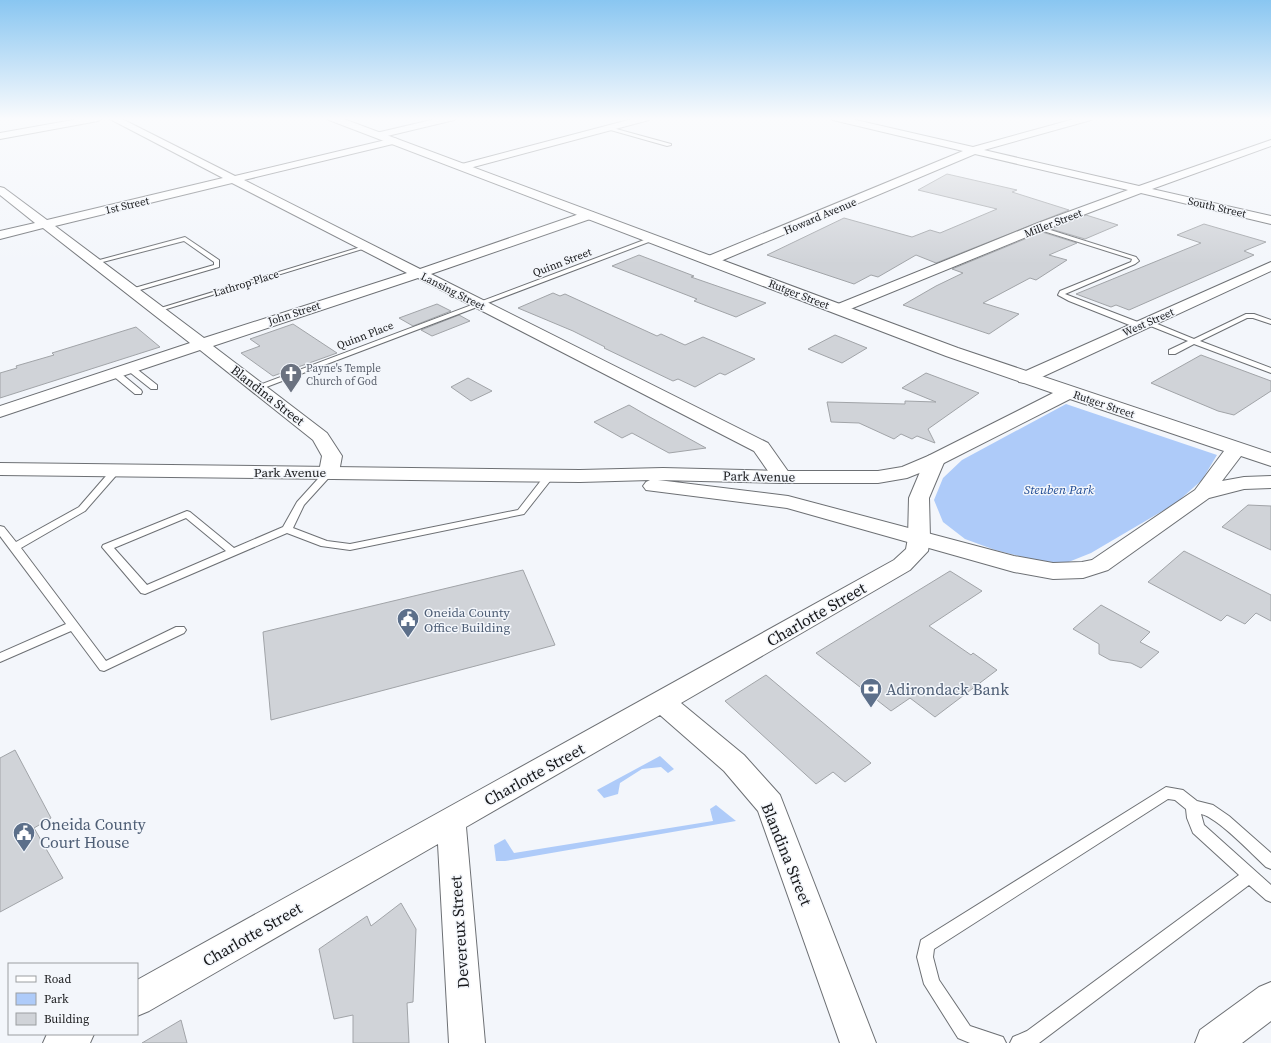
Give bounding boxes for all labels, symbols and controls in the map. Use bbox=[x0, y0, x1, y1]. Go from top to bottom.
street label: 1st Street bbox=[104, 193, 151, 218]
street label: Howard Avenue bbox=[781, 194, 859, 239]
street label: South Street bbox=[1186, 194, 1248, 222]
street label: Miller Street bbox=[1022, 205, 1085, 241]
street label: Quinn Street bbox=[531, 244, 594, 281]
street label: Lathrop Place bbox=[211, 266, 281, 301]
street label: Lansing Street bbox=[418, 269, 488, 314]
street label: Rutger Street bbox=[766, 276, 832, 313]
street label: John Street bbox=[265, 298, 323, 329]
street label: West Street bbox=[1120, 304, 1177, 340]
street label: Quinn Place bbox=[335, 318, 396, 353]
street label: Blandina Street bbox=[228, 361, 308, 430]
church icon: Payne's Temple Church of God bbox=[278, 361, 304, 394]
place label: Payne's Temple Church of God bbox=[306, 361, 381, 389]
street label: Rutger Street bbox=[1071, 387, 1137, 422]
street label: Park Avenue bbox=[254, 464, 327, 481]
street label: Park Avenue bbox=[723, 467, 796, 486]
park label: Steuben Park bbox=[1024, 481, 1095, 498]
street label: Charlotte Street bbox=[762, 576, 870, 651]
place label: Oneida County Office Building bbox=[424, 604, 510, 636]
public building icon: Oneida County Office Building bbox=[395, 606, 421, 639]
bank icon: Adirondack Bank bbox=[858, 676, 884, 709]
place label: Adirondack Bank bbox=[886, 678, 1009, 700]
street label: Charlotte Street bbox=[480, 737, 589, 811]
street label: Blandina Street bbox=[756, 799, 818, 909]
place label: Oneida County Court House bbox=[40, 813, 147, 853]
public building icon: Oneida County Court House bbox=[11, 820, 37, 853]
street label: Devereux Street bbox=[444, 874, 474, 989]
street label: Charlotte Street bbox=[198, 896, 306, 971]
legend bbox=[8, 963, 138, 1035]
text: Road bbox=[44, 971, 71, 987]
text: Park bbox=[44, 991, 69, 1007]
text: Building bbox=[44, 1011, 89, 1027]

